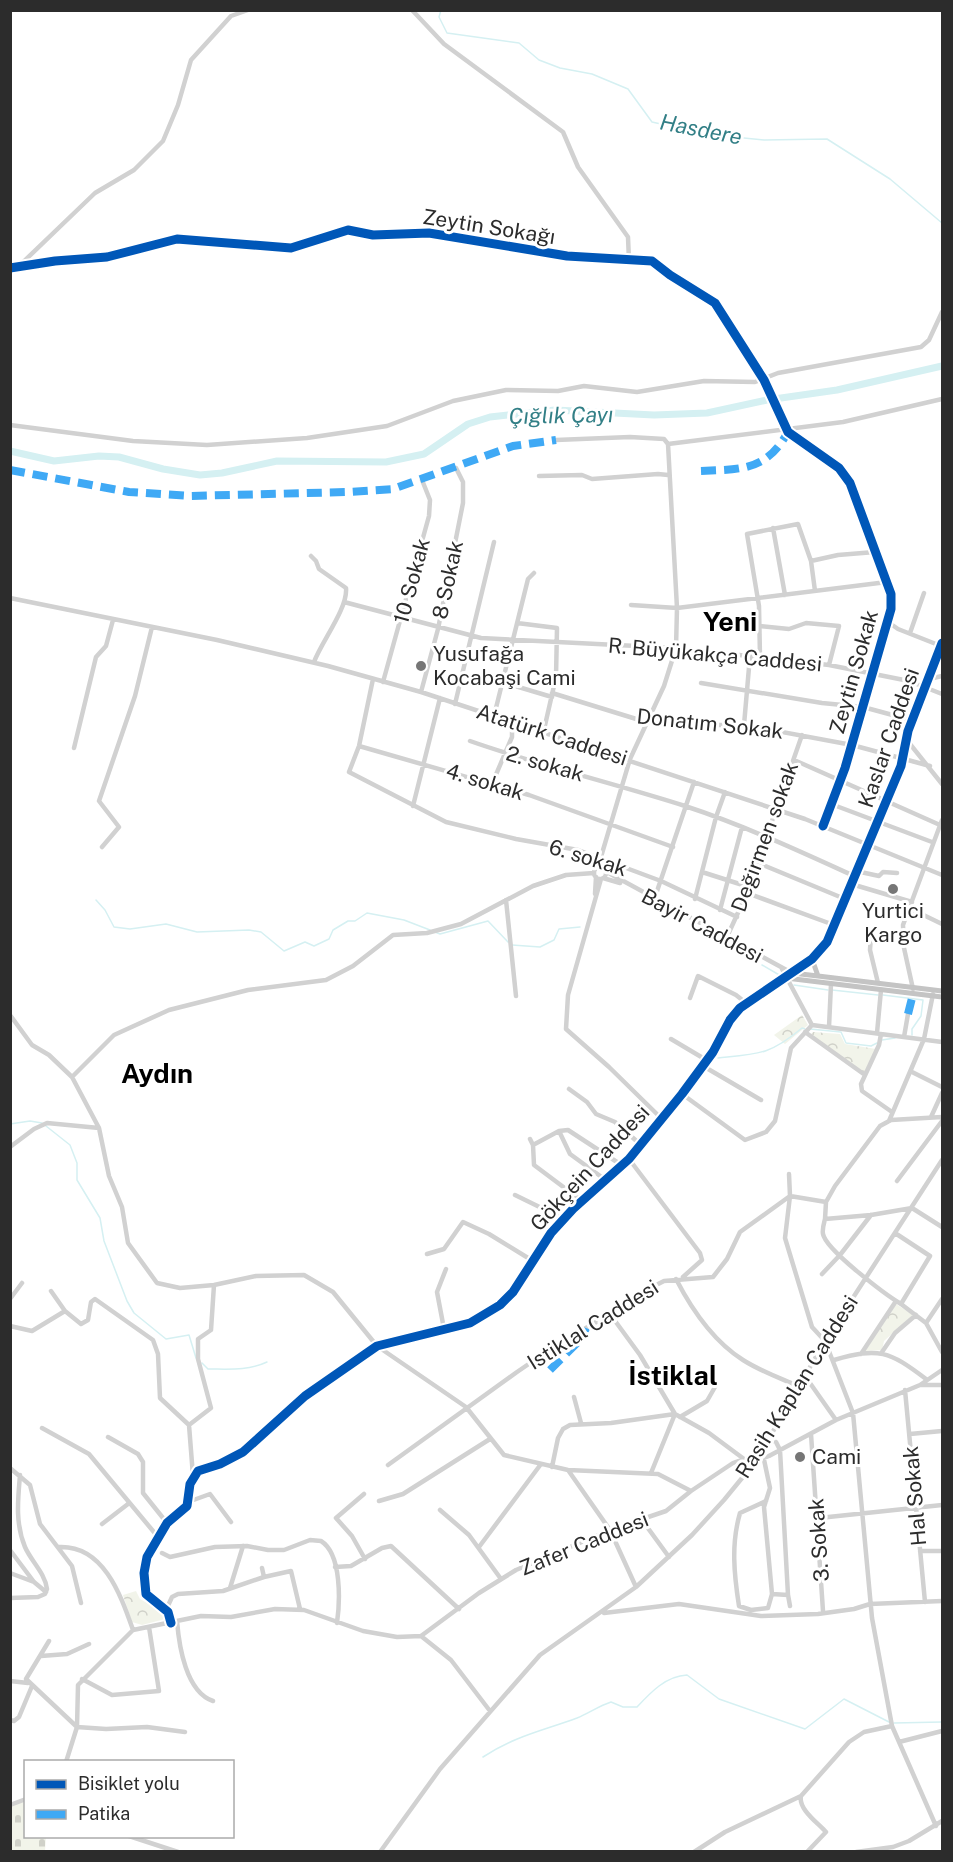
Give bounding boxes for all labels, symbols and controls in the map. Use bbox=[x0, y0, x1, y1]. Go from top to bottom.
water label: Hasdere bbox=[658, 108, 744, 150]
street label: Zeytin Sokağı bbox=[421, 204, 557, 249]
water label: Çığlık Çayı bbox=[508, 401, 614, 429]
street label: 10 Sokak bbox=[388, 535, 435, 626]
street label: 8 Sokak bbox=[427, 538, 468, 621]
district label: Yeni bbox=[703, 605, 757, 637]
street label: Zeytin Sokak bbox=[824, 607, 883, 737]
street label: R. Büyükakça Caddesi bbox=[607, 633, 823, 676]
place label: Yusufağa Kocabaşi Cami bbox=[433, 641, 576, 690]
marker: Yusufağa Kocabaşi Cami bbox=[414, 659, 428, 673]
street label: Kaslar Caddesi bbox=[853, 665, 924, 811]
street label: Atatürk Caddesi bbox=[474, 698, 631, 771]
street label: Donatım Sokak bbox=[636, 703, 785, 744]
street label: 2. sokak bbox=[503, 741, 587, 787]
street label: 4. sokak bbox=[443, 758, 527, 805]
street label: Değirmen sokak bbox=[726, 758, 803, 915]
street label: 6. sokak bbox=[546, 834, 630, 881]
marker: Yurtici Kargo bbox=[886, 882, 900, 896]
street label: Bayir Caddesi bbox=[637, 883, 767, 968]
place label: Yurtici Kargo bbox=[862, 898, 924, 947]
district label: Aydın bbox=[121, 1057, 193, 1089]
street label: Gökçein Caddesi bbox=[525, 1100, 654, 1236]
street label: Istiklal Caddesi bbox=[523, 1274, 663, 1375]
street label: Rasih Kaplan Caddesi bbox=[730, 1291, 863, 1483]
district label: İstiklal bbox=[628, 1359, 718, 1391]
place label: Cami bbox=[812, 1444, 861, 1469]
street label: Hal Sokak bbox=[898, 1445, 931, 1547]
marker: Cami bbox=[793, 1450, 807, 1464]
street label: 3. Sokak bbox=[803, 1497, 834, 1583]
street label: Zafer Caddesi bbox=[516, 1506, 652, 1581]
legend bbox=[24, 1760, 234, 1838]
text: Bisiklet yolu bbox=[78, 1773, 180, 1794]
text: Patika bbox=[78, 1803, 130, 1824]

